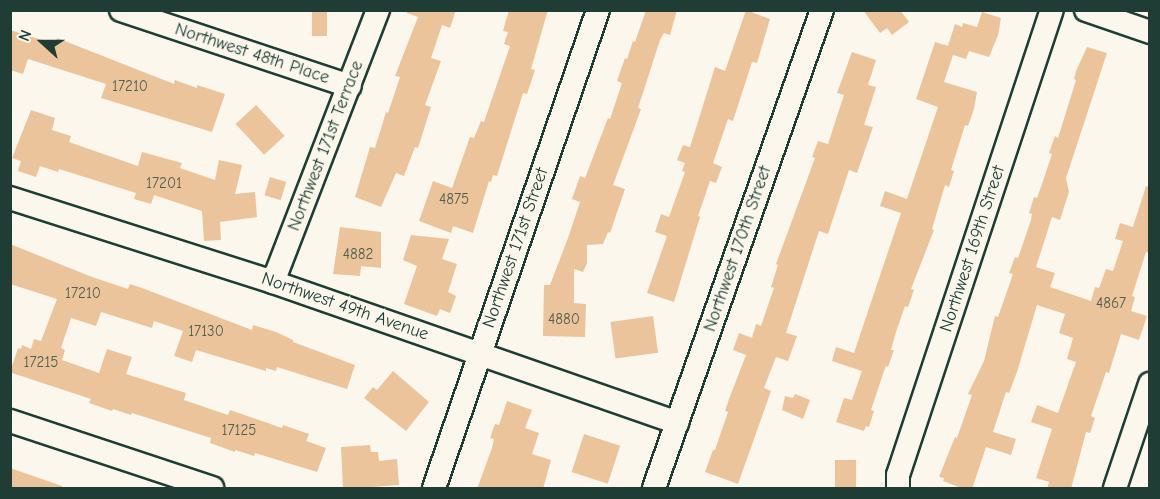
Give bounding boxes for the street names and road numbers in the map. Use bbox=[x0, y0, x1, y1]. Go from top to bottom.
street label: Northwest 48th Place bbox=[172, 19, 332, 89]
street label: Northwest 171st Terrace bbox=[284, 58, 368, 234]
street label: Northwest 170th Street bbox=[699, 163, 777, 335]
street label: Northwest 169th Street bbox=[936, 163, 1010, 335]
street label: Northwest 171st Street bbox=[478, 165, 554, 331]
street label: Northwest 49th Avenue bbox=[259, 268, 431, 346]

